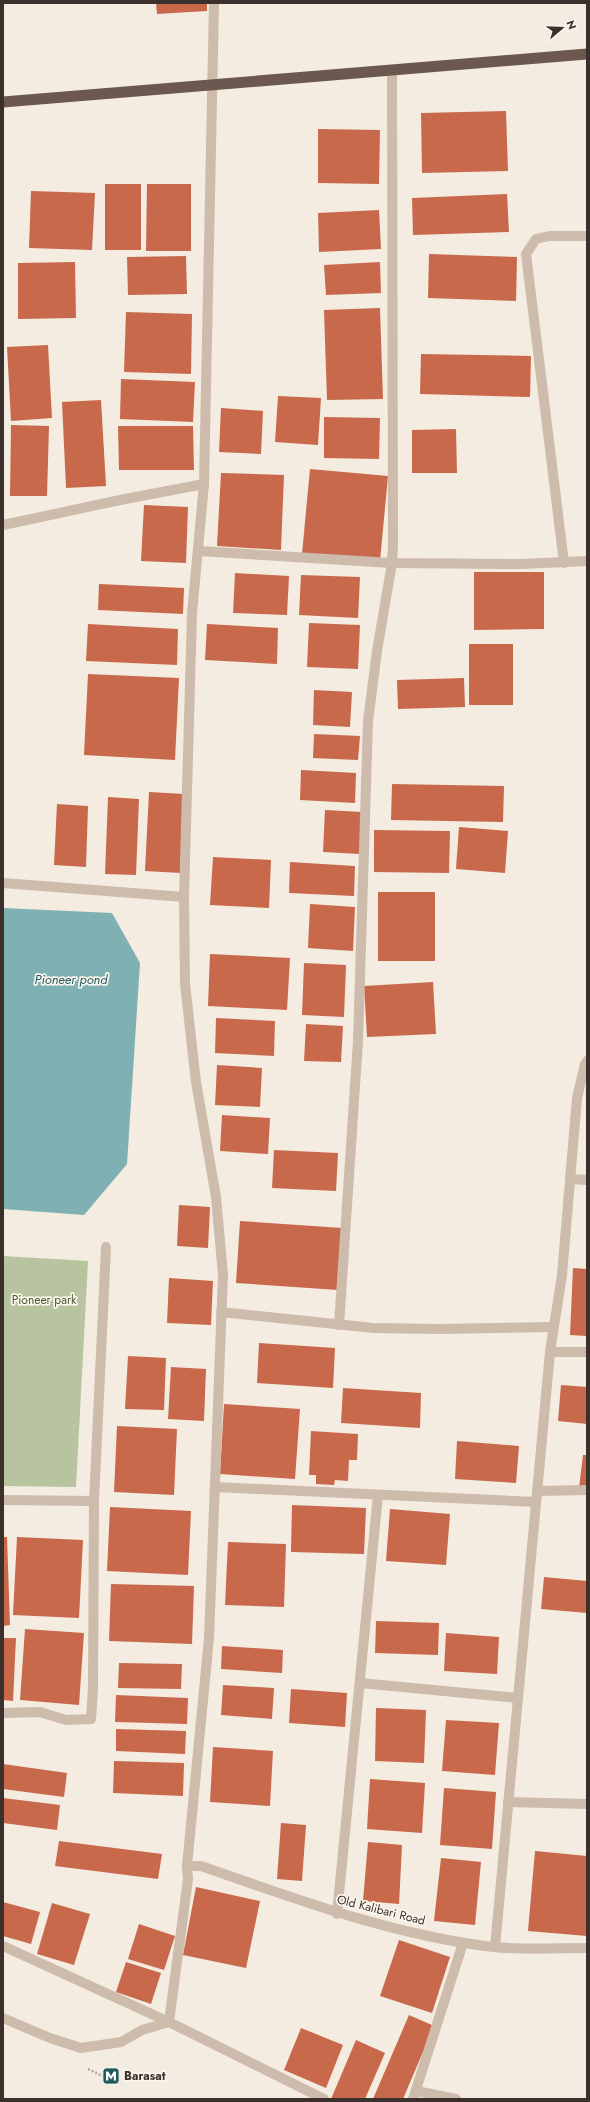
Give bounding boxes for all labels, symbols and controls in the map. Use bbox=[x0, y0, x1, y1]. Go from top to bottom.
north arrow bbox=[542, 8, 582, 48]
text: N bbox=[562, 18, 580, 31]
water label: Pioneer pond bbox=[35, 970, 108, 989]
park label: Pioneer park bbox=[12, 1291, 77, 1309]
street label: Old Kalibari Road bbox=[335, 1890, 427, 1930]
metro station icon: Barasat bbox=[101, 2066, 121, 2086]
place label: Barasat bbox=[124, 2067, 166, 2085]

